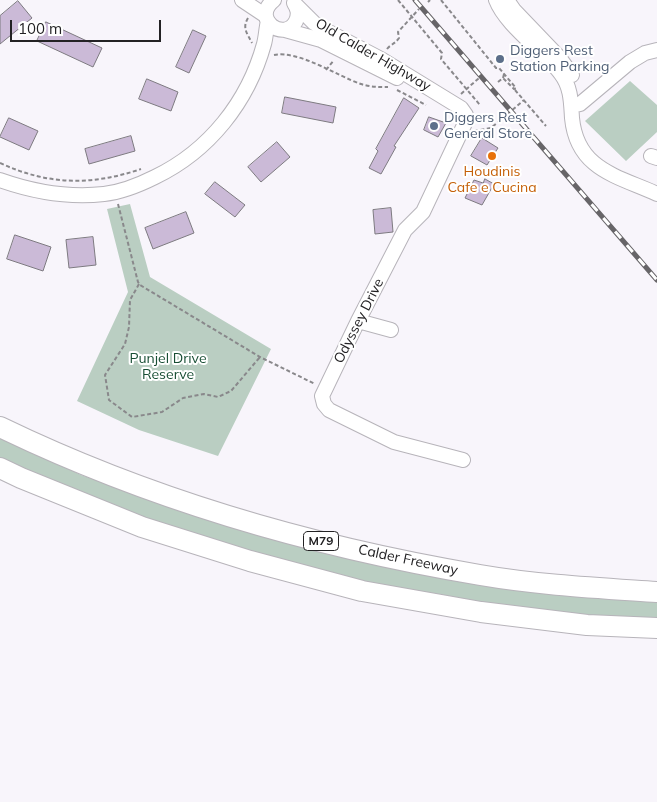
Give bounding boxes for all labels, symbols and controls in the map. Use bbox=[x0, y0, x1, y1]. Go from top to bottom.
scale bar bbox=[12, 10, 164, 42]
street label: Old Calder Highway bbox=[312, 15, 434, 95]
text: 100 m bbox=[18, 19, 62, 38]
place label: Diggers Rest Station Parking bbox=[510, 43, 610, 75]
marker: Diggers Rest Station Parking bbox=[494, 53, 506, 65]
place label: Diggers Rest General Store bbox=[444, 110, 532, 142]
marker: Diggers Rest General Store bbox=[428, 120, 440, 132]
marker: Houdinis Cafe e Cucina bbox=[486, 150, 498, 162]
place label: Houdinis Cafe e Cucina bbox=[447, 164, 537, 196]
street label: Odyssey Drive bbox=[330, 276, 388, 366]
park label: Punjel Drive Reserve bbox=[129, 351, 207, 384]
road number: M79 bbox=[304, 532, 338, 550]
street label: Calder Freeway bbox=[357, 541, 459, 579]

